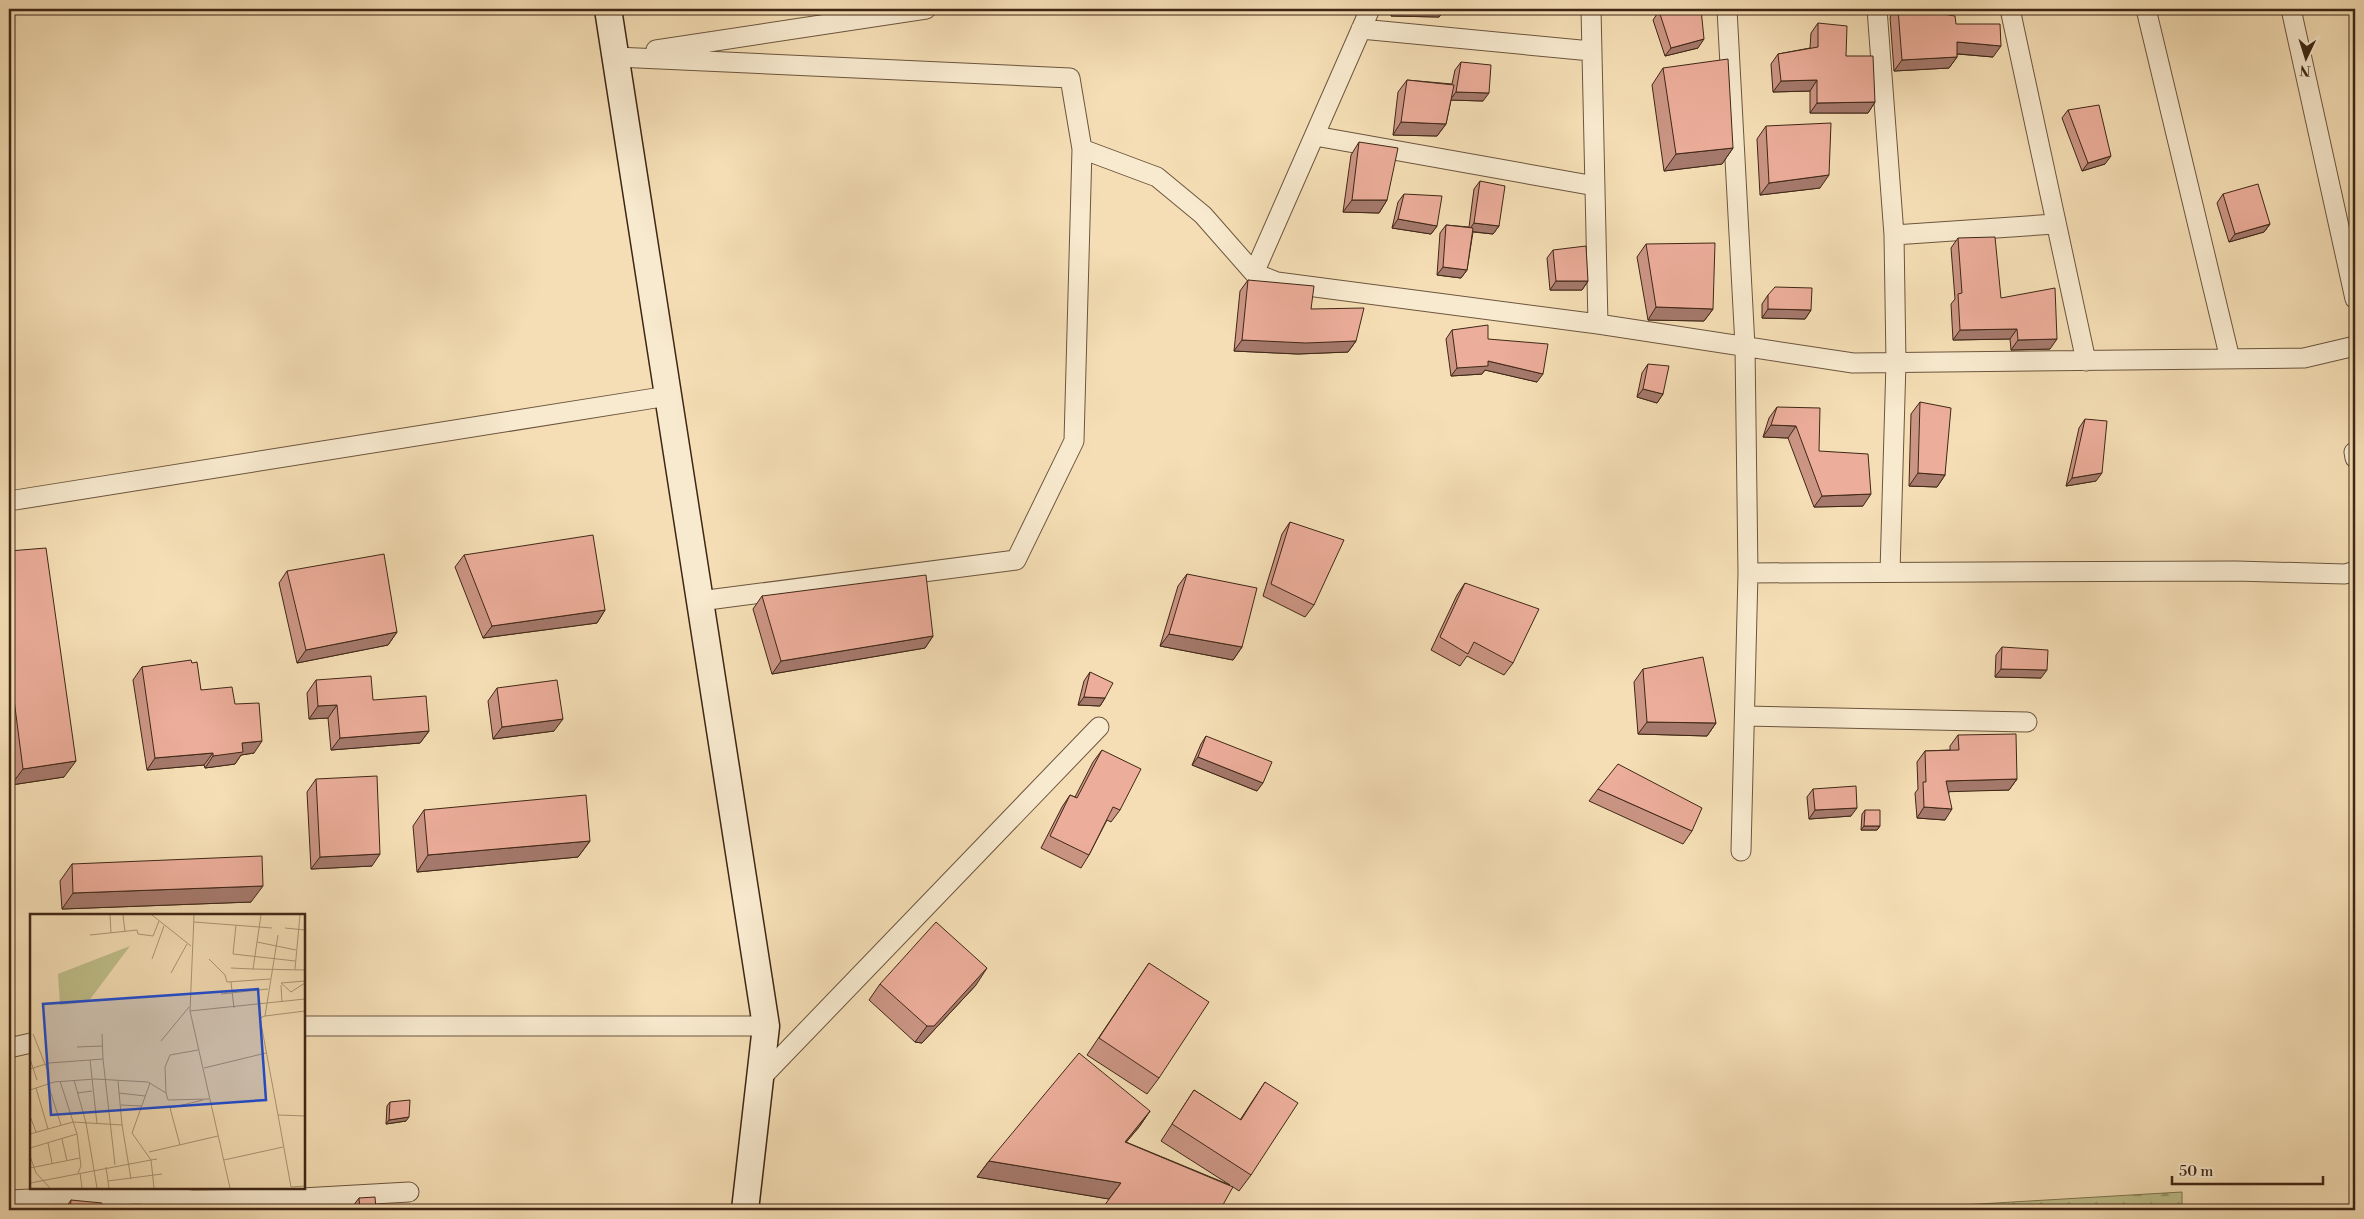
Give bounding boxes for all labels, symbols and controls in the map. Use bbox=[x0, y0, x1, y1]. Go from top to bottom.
north arrow bbox=[2282, 32, 2332, 82]
text: N bbox=[2299, 61, 2311, 79]
inset map bbox=[30, 914, 305, 1189]
scale bar bbox=[2172, 1154, 2323, 1186]
text: 50 m bbox=[2179, 1162, 2213, 1181]

